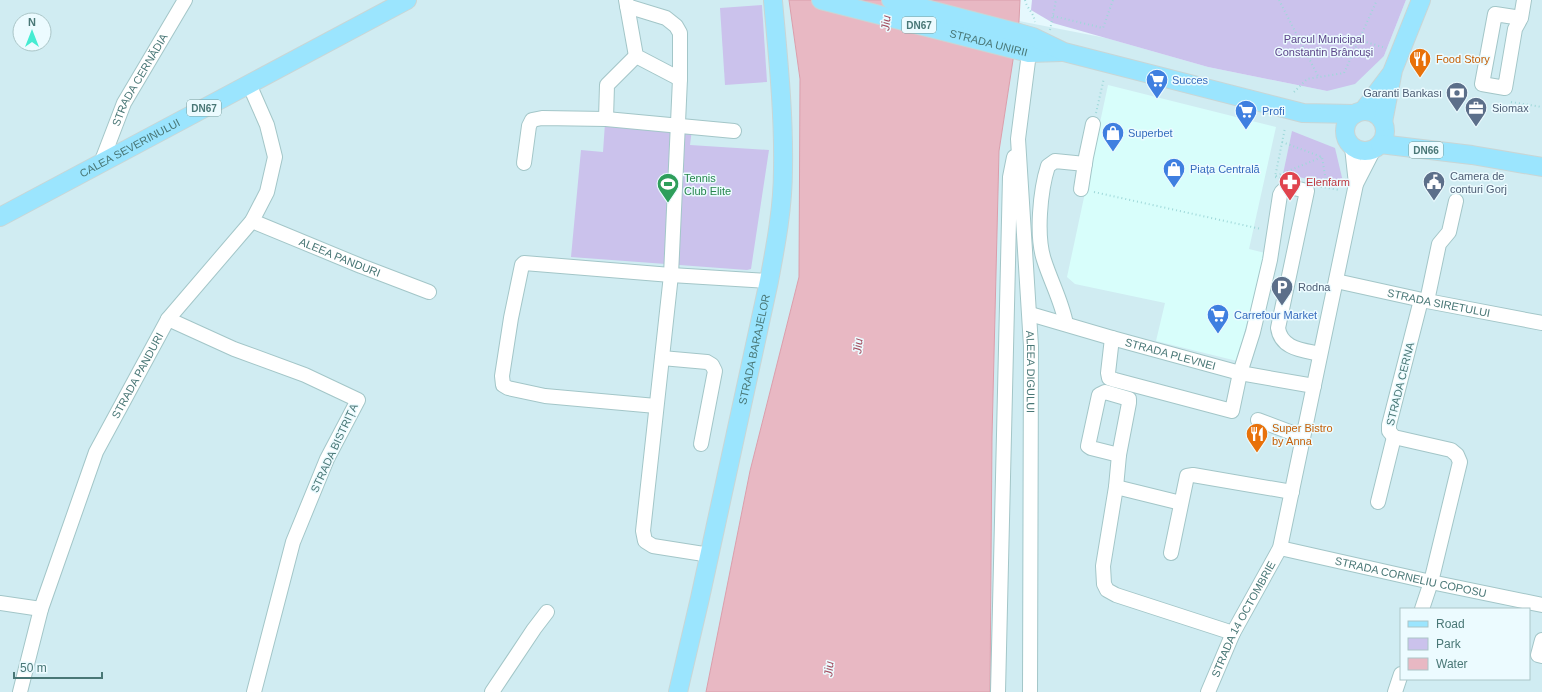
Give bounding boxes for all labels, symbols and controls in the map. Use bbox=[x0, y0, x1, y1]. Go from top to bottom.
north arrow bbox=[12, 12, 52, 52]
water label: Jiu bbox=[878, 14, 894, 32]
text: N bbox=[28, 16, 36, 28]
road number: DN67 bbox=[902, 17, 936, 33]
street label: STRADA UNIRII bbox=[948, 27, 1029, 58]
street label: STRADA CERNĂDIA bbox=[110, 31, 170, 128]
park label: Parcul Municipal Constantin Brâncuși bbox=[1275, 33, 1373, 58]
restaurant icon: Food Story bbox=[1407, 46, 1433, 79]
place label: Food Story bbox=[1436, 53, 1490, 65]
supermarket icon: Succes bbox=[1144, 67, 1170, 100]
place label: Succes bbox=[1172, 74, 1209, 86]
bank icon: Garanti Bankası bbox=[1444, 80, 1470, 113]
place label: Garanti Bankası bbox=[1363, 87, 1442, 99]
office icon: Siomax bbox=[1463, 95, 1489, 128]
supermarket icon: Profi bbox=[1233, 98, 1259, 131]
road number: DN67 bbox=[187, 100, 221, 116]
place label: Siomax bbox=[1492, 102, 1529, 114]
place label: Profi bbox=[1262, 105, 1285, 117]
street label: CALEA SEVERINULUI bbox=[77, 116, 182, 179]
shop icon: Superbet bbox=[1100, 120, 1126, 153]
place label: Superbet bbox=[1128, 127, 1173, 139]
road number: DN66 bbox=[1409, 142, 1443, 158]
shop icon: Piața Centrală bbox=[1161, 156, 1187, 189]
place label: Piața Centrală bbox=[1190, 163, 1261, 175]
pharmacy icon: Elenfarm bbox=[1277, 169, 1303, 202]
public building icon: Camera de conturi Gorj bbox=[1421, 169, 1447, 202]
place label: Camera de conturi Gorj bbox=[1450, 170, 1507, 195]
sports icon: Tennis Club Elite bbox=[655, 171, 681, 204]
place label: Tennis Club Elite bbox=[684, 172, 731, 197]
place label: Elenfarm bbox=[1306, 176, 1350, 188]
street label: ALEEA PANDURI bbox=[297, 235, 382, 279]
parking icon: Rodna bbox=[1269, 274, 1295, 307]
place label: Rodna bbox=[1298, 281, 1331, 293]
street label: STRADA SIRETULUI bbox=[1386, 286, 1491, 319]
street label: STRADA BARAJELOR bbox=[736, 293, 772, 406]
supermarket icon: Carrefour Market bbox=[1205, 302, 1231, 335]
place label: Carrefour Market bbox=[1234, 309, 1317, 321]
street label: STRADA PANDURI bbox=[109, 330, 166, 420]
street label: ALEEA DIGULUI bbox=[1024, 330, 1037, 413]
street label: STRADA PLEVNEI bbox=[1124, 336, 1217, 372]
water label: Jiu bbox=[850, 337, 866, 355]
street label: STRADA CERNA bbox=[1384, 340, 1416, 427]
street label: STRADA BISTRIȚA bbox=[308, 401, 360, 494]
restaurant icon: Super Bistro by Anna bbox=[1244, 421, 1270, 454]
place label: Super Bistro by Anna bbox=[1272, 422, 1333, 447]
street label: STRADA CORNELIU COPOSU bbox=[1334, 555, 1488, 599]
street label: STRADA 14 OCTOMBRIE bbox=[1209, 559, 1278, 679]
legend bbox=[1400, 608, 1530, 680]
text: Road bbox=[1436, 617, 1465, 631]
text: Park bbox=[1436, 637, 1462, 651]
scale bar bbox=[14, 654, 102, 680]
text: Water bbox=[1436, 657, 1468, 671]
water label: Jiu bbox=[821, 660, 837, 678]
text: 50 m bbox=[20, 661, 47, 675]

